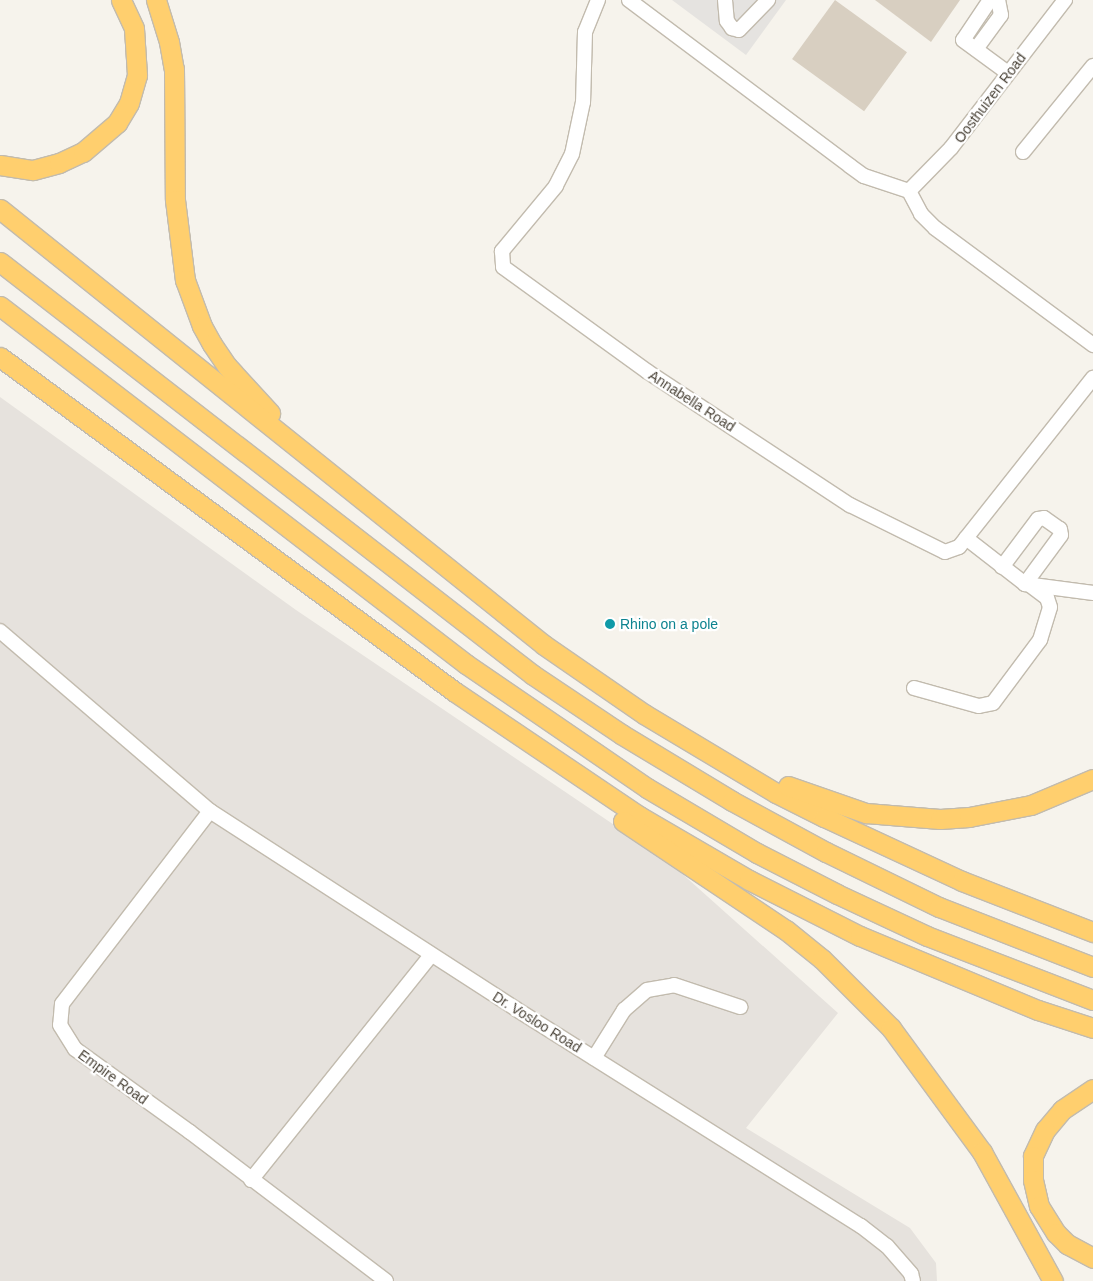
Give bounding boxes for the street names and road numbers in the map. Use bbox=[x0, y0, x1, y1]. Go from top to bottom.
street label: Oosthuizen Road bbox=[951, 50, 1029, 146]
street label: Annabella Road bbox=[646, 367, 738, 435]
street label: Dr. Vosloo Road bbox=[490, 988, 584, 1056]
street label: Empire Road bbox=[75, 1046, 151, 1108]

